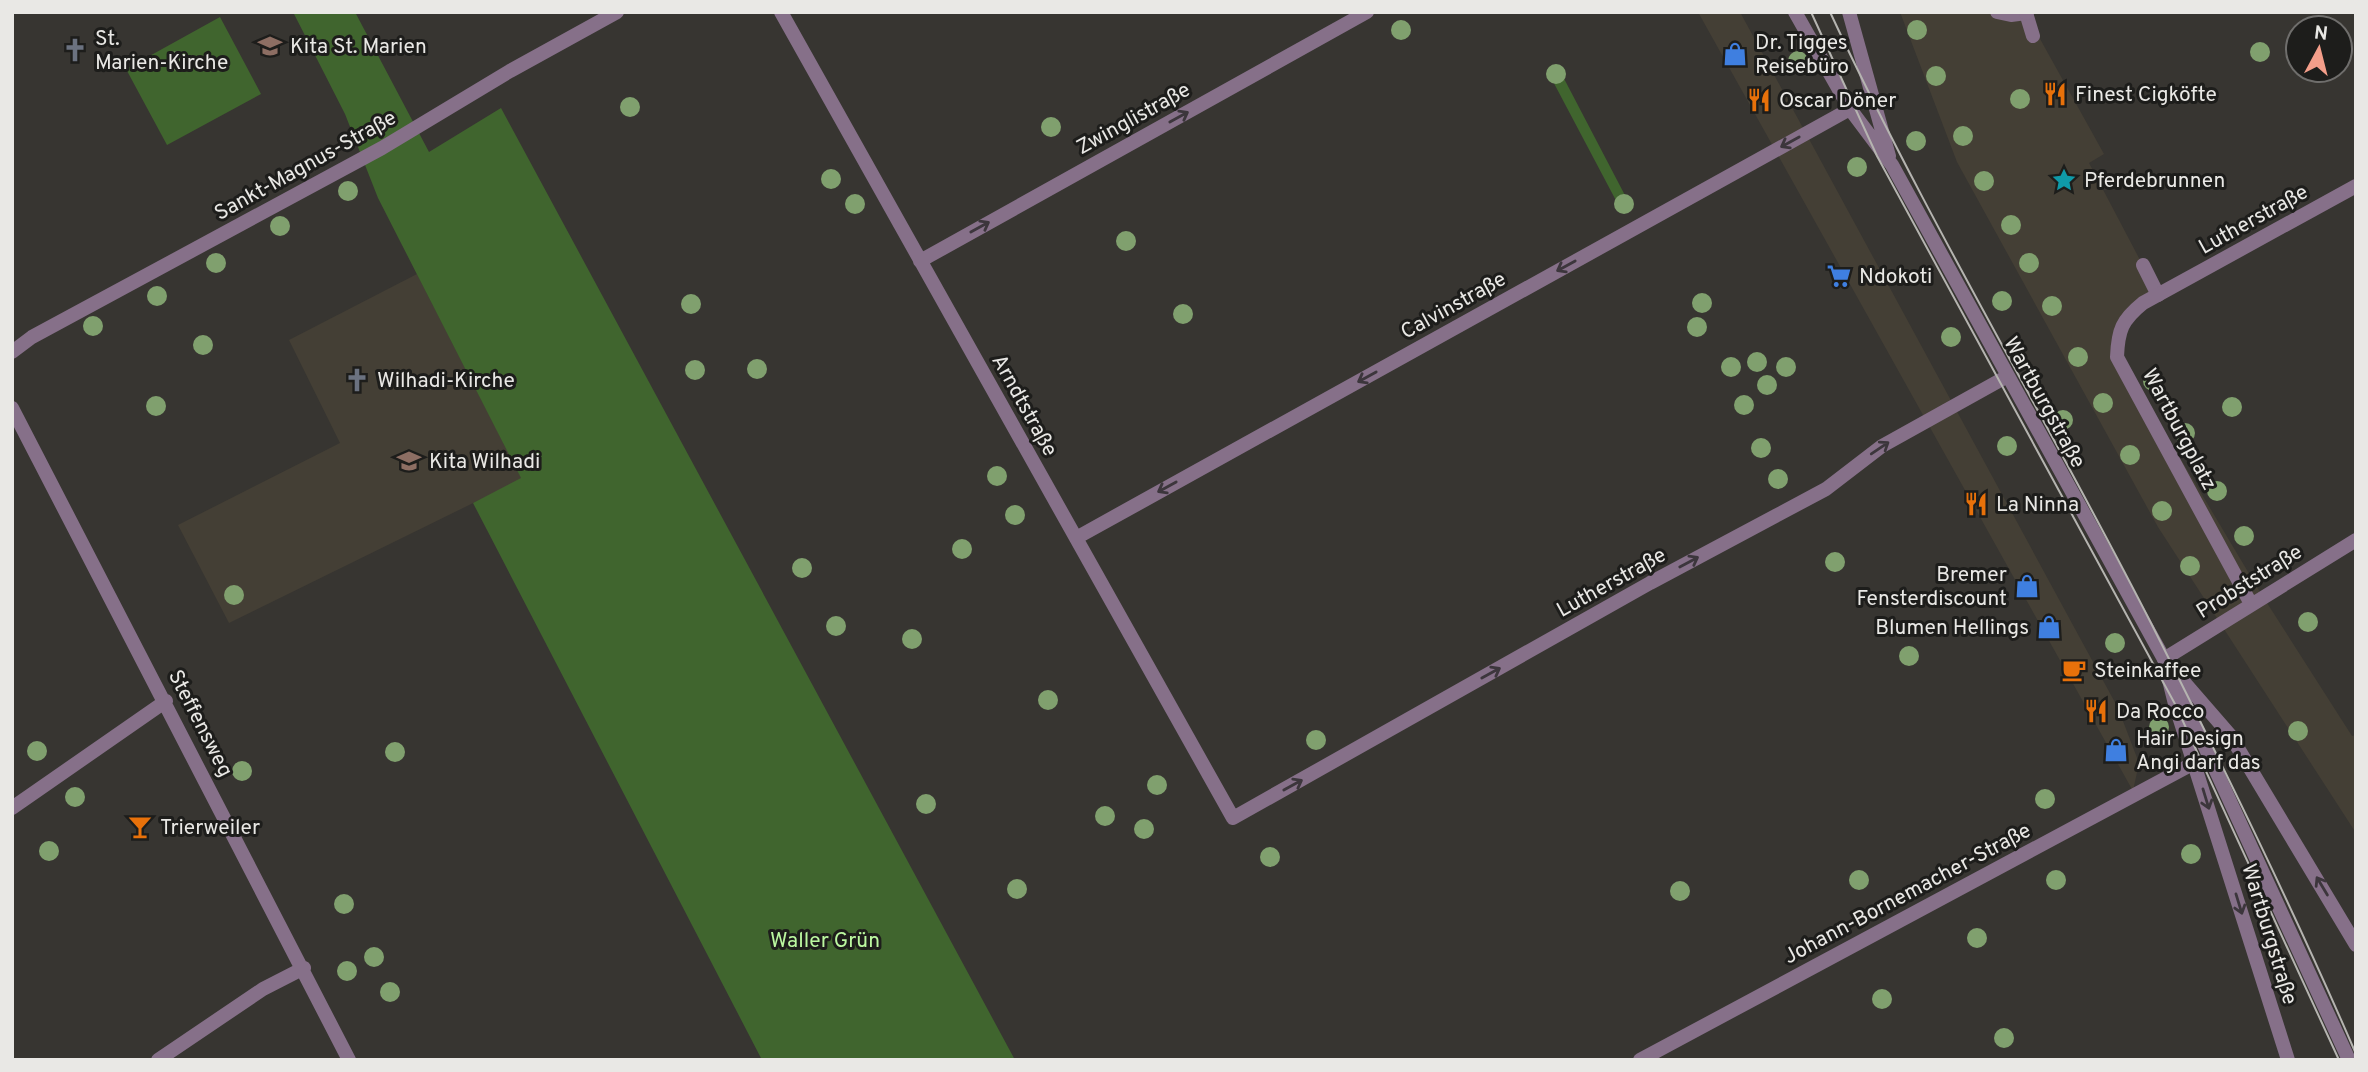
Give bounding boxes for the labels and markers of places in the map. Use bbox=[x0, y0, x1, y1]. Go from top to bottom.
place label: St. Marien-Kirche bbox=[95, 26, 228, 77]
place label: Dr. Tigges Reisebüro bbox=[1755, 30, 1849, 81]
school or university icon: Kita St. Marien bbox=[256, 32, 284, 60]
place label: Kita St. Marien bbox=[290, 34, 427, 61]
church icon: St. Marien-Kirche bbox=[61, 36, 89, 64]
shop icon: Dr. Tigges Reisebüro bbox=[1721, 40, 1749, 68]
restaurant icon: Finest Cigköfte bbox=[2041, 80, 2069, 108]
place label: Finest Cigköfte bbox=[2075, 82, 2217, 109]
restaurant icon: Oscar Döner bbox=[1745, 86, 1773, 114]
place label: Oscar Döner bbox=[1779, 88, 1896, 115]
place icon: Pferdebrunnen bbox=[2050, 166, 2078, 194]
place label: Pferdebrunnen bbox=[2084, 168, 2225, 195]
supermarket icon: Ndokoti bbox=[1825, 262, 1853, 290]
place label: Ndokoti bbox=[1859, 264, 1932, 291]
church icon: Wilhadi-Kirche bbox=[343, 366, 371, 394]
place label: Wilhadi-Kirche bbox=[377, 368, 515, 395]
school or university icon: Kita Wilhadi bbox=[395, 447, 423, 475]
place label: Kita Wilhadi bbox=[429, 449, 540, 476]
restaurant icon: La Ninna bbox=[1962, 490, 1990, 518]
place label: La Ninna bbox=[1996, 492, 2079, 519]
place label: Bremer Fensterdiscount bbox=[1856, 562, 2007, 613]
shop icon: Bremer Fensterdiscount bbox=[2013, 572, 2041, 600]
shop icon: Blumen Hellings bbox=[2035, 613, 2063, 641]
place label: Blumen Hellings bbox=[1875, 615, 2029, 642]
cafe icon: Steinkaffee bbox=[2060, 656, 2088, 684]
place label: Steinkaffee bbox=[2094, 658, 2201, 685]
restaurant icon: Da Rocco bbox=[2082, 697, 2110, 725]
place label: Da Rocco bbox=[2116, 699, 2204, 726]
place label: Hair Design Angi darf das bbox=[2136, 726, 2261, 777]
shop icon: Hair Design Angi darf das bbox=[2102, 736, 2130, 764]
bar icon: Trierweiler bbox=[126, 813, 154, 841]
place label: Trierweiler bbox=[160, 815, 260, 842]

